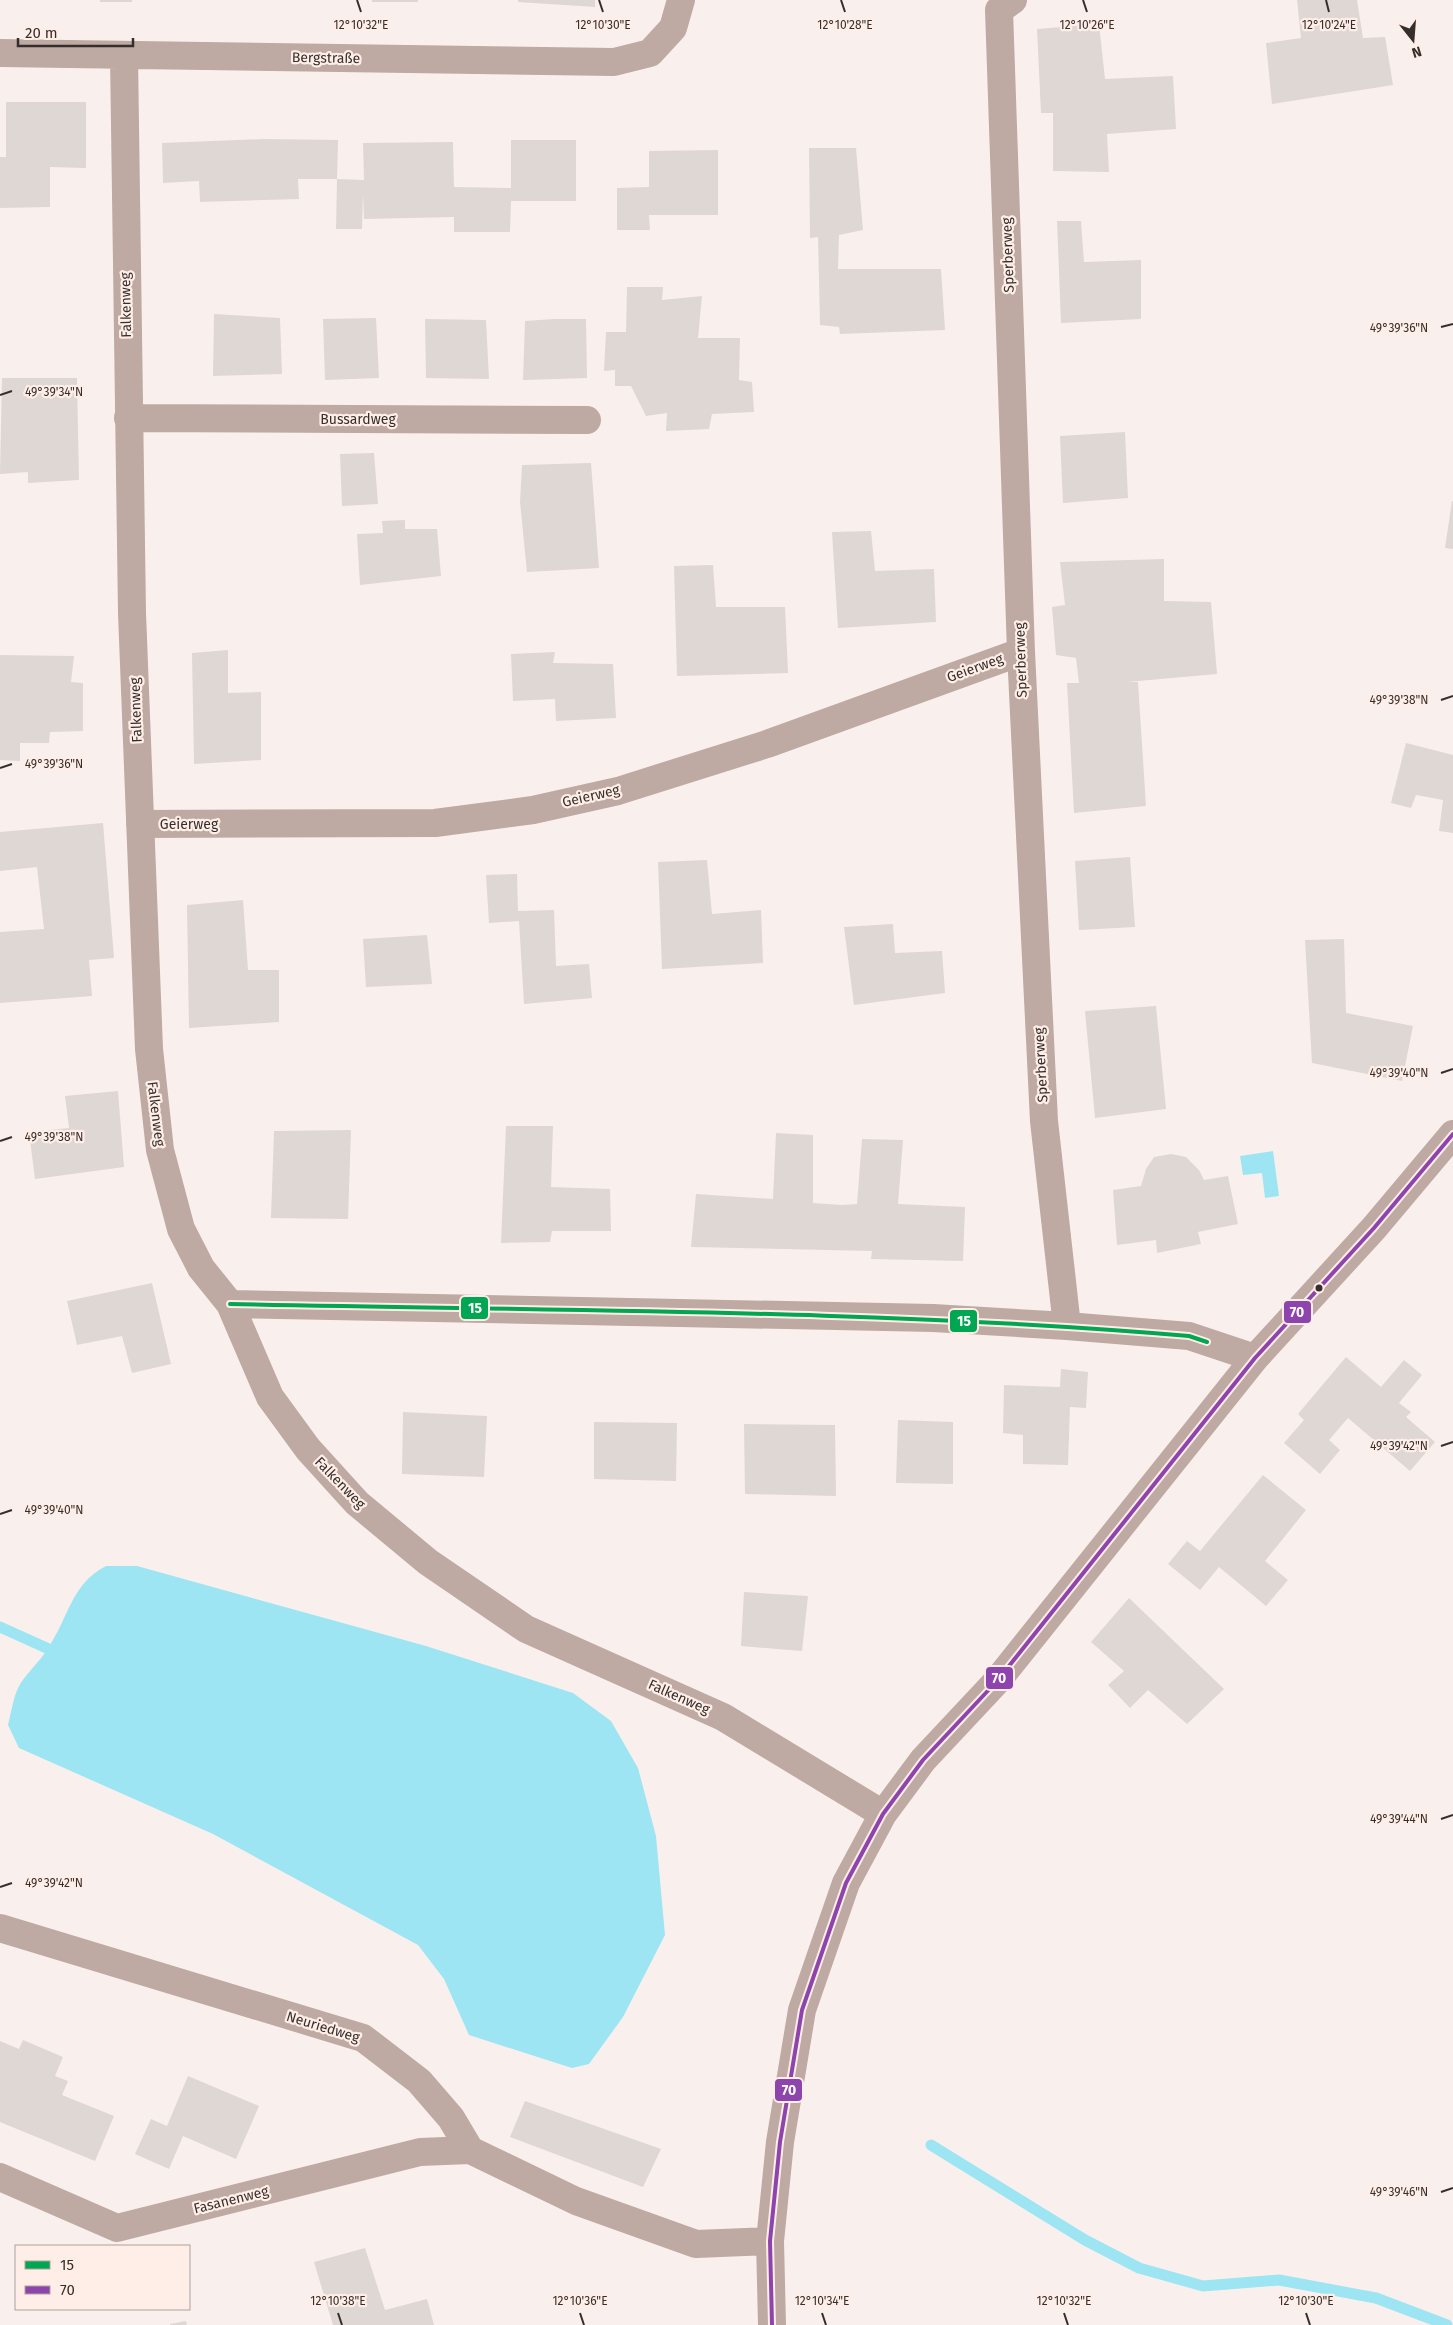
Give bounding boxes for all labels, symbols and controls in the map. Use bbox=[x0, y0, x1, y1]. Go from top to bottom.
scale bar bbox=[18, 15, 132, 47]
north arrow bbox=[1388, 15, 1438, 65]
text: 12°10'32"E bbox=[334, 18, 388, 32]
text: 12°10'30"E bbox=[575, 18, 631, 32]
text: 12°10'28"E bbox=[817, 18, 873, 32]
text: 12°10'26"E bbox=[1059, 18, 1115, 32]
text: 12°10'24"E bbox=[1302, 18, 1356, 32]
text: 20 m bbox=[25, 24, 58, 42]
text: N bbox=[1410, 42, 1424, 61]
street label: Bergstraße bbox=[292, 49, 360, 67]
street label: Sperberweg bbox=[998, 216, 1018, 293]
street label: Falkenweg bbox=[117, 271, 135, 338]
text: 49°39'36"N bbox=[1370, 321, 1428, 335]
text: 49°39'34"N bbox=[25, 385, 83, 399]
street label: Bussardweg bbox=[320, 411, 396, 428]
street label: Sperberweg bbox=[1011, 621, 1031, 698]
street label: Geierweg bbox=[945, 650, 1006, 686]
street label: Falkenweg bbox=[126, 676, 146, 743]
text: 49°39'38"N bbox=[1370, 693, 1428, 707]
text: 49°39'36"N bbox=[25, 757, 83, 771]
street label: Geierweg bbox=[561, 781, 622, 811]
street label: Geierweg bbox=[160, 816, 219, 833]
street label: Sperberweg bbox=[1031, 1026, 1051, 1103]
text: 49°39'40"N bbox=[1370, 1066, 1428, 1080]
street label: Falkenweg bbox=[144, 1080, 169, 1148]
text: 49°39'38"N bbox=[25, 1130, 83, 1144]
unlabelled marker bbox=[1314, 1283, 1324, 1293]
line badge: 15 bbox=[460, 1296, 489, 1320]
text: 15 bbox=[468, 1300, 482, 1317]
line badge: 70 bbox=[1283, 1300, 1312, 1324]
text: 70 bbox=[1290, 1304, 1304, 1321]
line badge: 15 bbox=[949, 1309, 978, 1333]
text: 15 bbox=[957, 1313, 971, 1330]
text: 49°39'42"N bbox=[1370, 1439, 1428, 1453]
street label: Falkenweg bbox=[311, 1454, 369, 1513]
text: 49°39'40"N bbox=[25, 1503, 83, 1517]
line badge: 70 bbox=[985, 1666, 1014, 1690]
text: 70 bbox=[992, 1670, 1006, 1687]
street label: Falkenweg bbox=[646, 1676, 713, 1718]
text: 49°39'44"N bbox=[1370, 1812, 1428, 1826]
text: 49°39'42"N bbox=[25, 1876, 83, 1890]
street label: Neuriedweg bbox=[284, 2008, 362, 2046]
line badge: 70 bbox=[774, 2078, 803, 2102]
text: 70 bbox=[782, 2082, 796, 2099]
street label: Fasanenweg bbox=[192, 2182, 271, 2218]
text: 49°39'46"N bbox=[1370, 2185, 1428, 2199]
legend bbox=[15, 2245, 190, 2310]
text: 15 bbox=[60, 2256, 74, 2274]
text: 70 bbox=[60, 2281, 75, 2299]
text: 12°10'38"E bbox=[310, 2294, 366, 2308]
text: 12°10'36"E bbox=[552, 2294, 608, 2308]
text: 12°10'34"E bbox=[795, 2294, 849, 2308]
text: 12°10'32"E bbox=[1037, 2294, 1091, 2308]
text: 12°10'30"E bbox=[1278, 2294, 1334, 2308]

